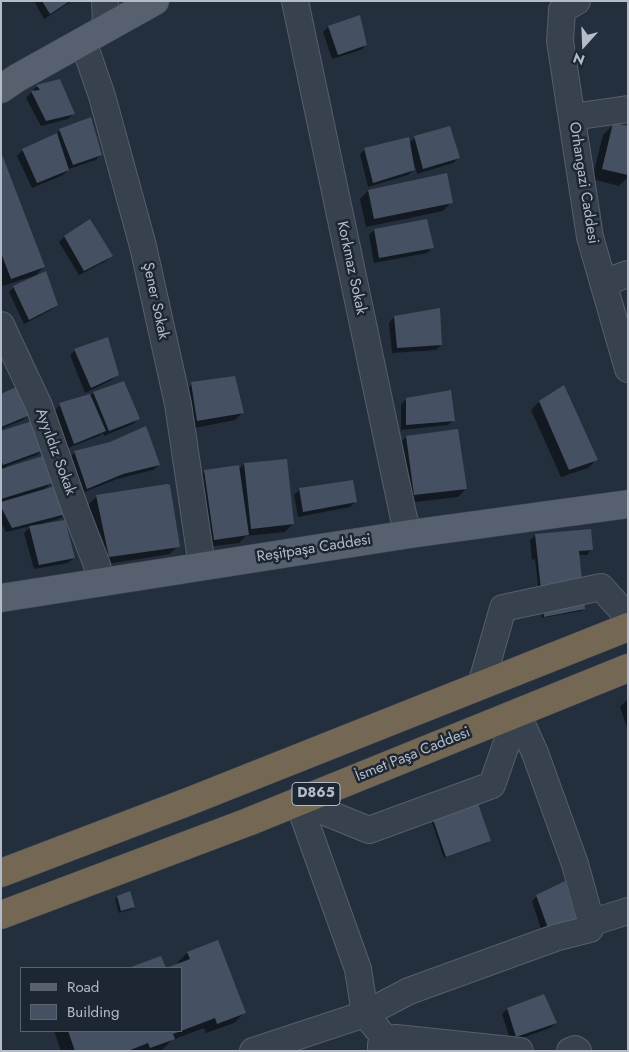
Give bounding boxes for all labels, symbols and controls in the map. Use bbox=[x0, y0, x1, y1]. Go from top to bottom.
north arrow bbox=[559, 20, 609, 70]
text: N bbox=[570, 48, 588, 70]
street label: Orhangazi Caddesi bbox=[564, 121, 602, 245]
street label: Korkmaz Sokak bbox=[332, 220, 370, 316]
street label: Şener Sokak bbox=[138, 261, 172, 341]
street label: Ayyıldız Sokak bbox=[31, 406, 79, 498]
street label: Reşitpaşa Caddesi bbox=[256, 531, 372, 567]
street label: İsmet Paşa Caddesi bbox=[353, 724, 473, 786]
road number: D865 bbox=[292, 782, 340, 806]
legend bbox=[20, 967, 182, 1032]
text: Road bbox=[67, 976, 99, 998]
text: Building bbox=[67, 1001, 119, 1023]

